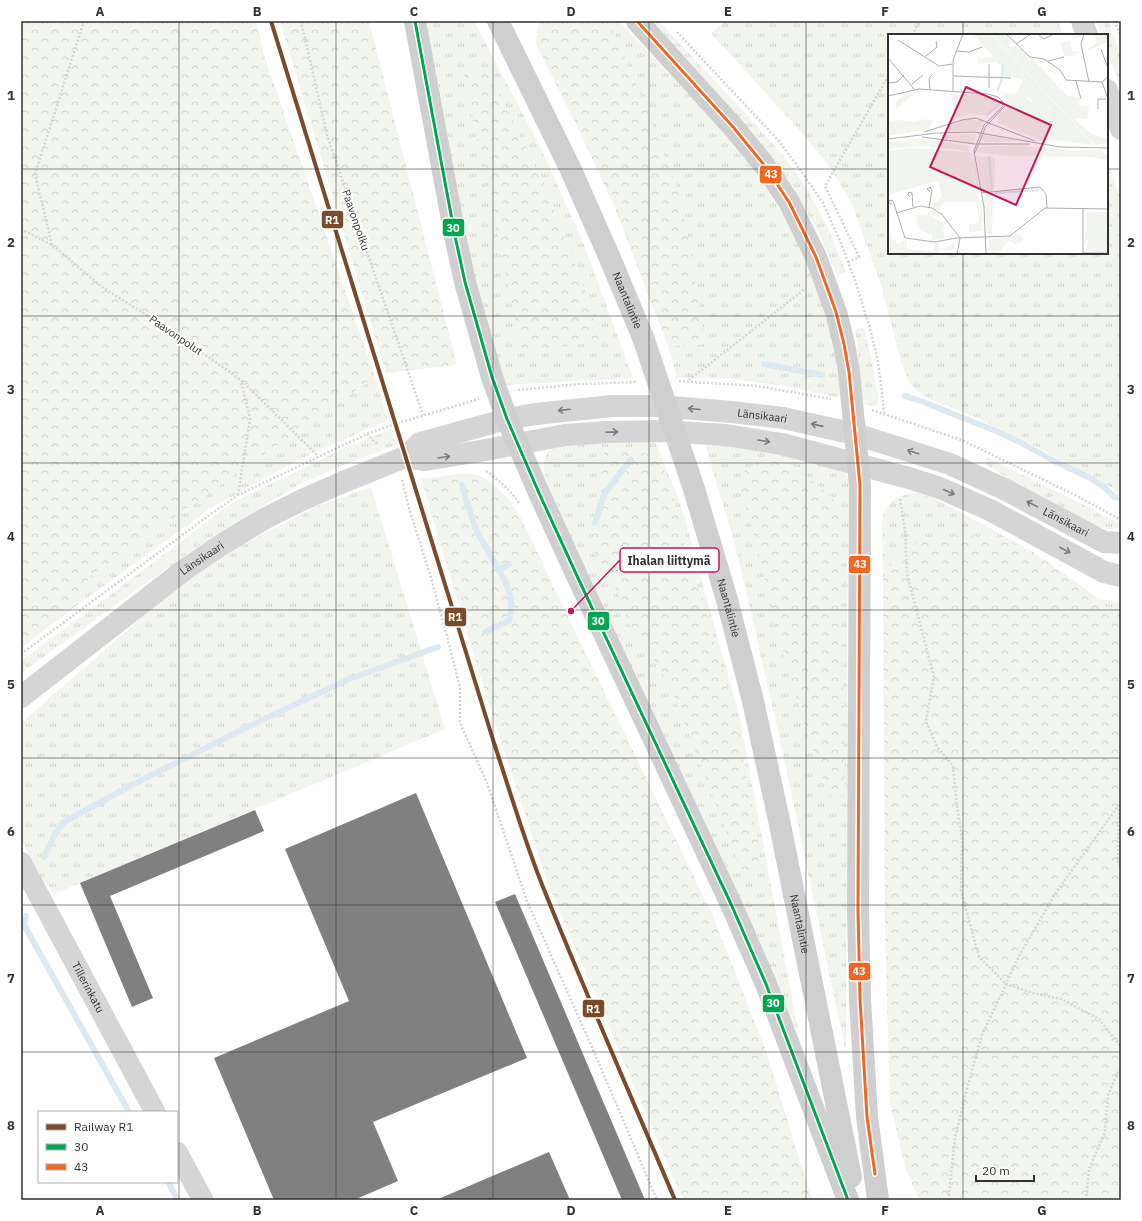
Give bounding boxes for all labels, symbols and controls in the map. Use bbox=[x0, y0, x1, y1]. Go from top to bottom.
text: A bbox=[96, 3, 105, 20]
text: B bbox=[253, 3, 262, 20]
text: C bbox=[410, 3, 419, 20]
text: D bbox=[566, 3, 576, 20]
text: E bbox=[724, 3, 732, 20]
text: F bbox=[881, 3, 889, 20]
text: G bbox=[1037, 3, 1047, 20]
inset map bbox=[888, 34, 1108, 254]
text: 1 bbox=[7, 87, 15, 104]
text: 1 bbox=[1127, 87, 1135, 104]
line badge: 43 bbox=[759, 165, 782, 184]
text: 43 bbox=[764, 167, 778, 181]
street label: Paavonpolku bbox=[339, 188, 373, 252]
line badge: R1 bbox=[321, 210, 344, 229]
text: R1 bbox=[325, 213, 339, 227]
line badge: 30 bbox=[442, 218, 465, 237]
text: 30 bbox=[446, 221, 460, 235]
text: 2 bbox=[7, 234, 15, 251]
text: 2 bbox=[1127, 234, 1135, 251]
street label: Naantalintie bbox=[610, 270, 646, 331]
street label: Paavonpolut bbox=[147, 312, 206, 358]
text: 3 bbox=[7, 381, 15, 398]
text: 3 bbox=[1127, 381, 1135, 398]
one-way arrow bbox=[688, 405, 701, 413]
one-way arrow bbox=[558, 406, 571, 414]
street label: Länsikaari bbox=[737, 406, 789, 426]
one-way arrow bbox=[811, 421, 824, 429]
one-way arrow bbox=[605, 428, 618, 436]
one-way arrow bbox=[757, 437, 770, 445]
one-way arrow bbox=[907, 448, 920, 455]
one-way arrow bbox=[437, 453, 450, 461]
one-way arrow bbox=[942, 489, 954, 496]
one-way arrow bbox=[1026, 500, 1038, 507]
street label: Länsikaari bbox=[1041, 504, 1091, 540]
text: 4 bbox=[7, 528, 15, 545]
text: 4 bbox=[1127, 528, 1135, 545]
street label: Länsikaari bbox=[177, 538, 226, 578]
one-way arrow bbox=[1059, 547, 1071, 554]
callout: Ihalan liittymä bbox=[620, 548, 719, 572]
text: Ihalan liittymä bbox=[627, 553, 711, 568]
line badge: 43 bbox=[848, 555, 871, 574]
text: 43 bbox=[853, 557, 867, 571]
street label: Naantalintie bbox=[714, 577, 743, 639]
line badge: R1 bbox=[444, 607, 467, 627]
text: R1 bbox=[448, 610, 462, 624]
line badge: 30 bbox=[587, 611, 610, 631]
text: 30 bbox=[591, 614, 605, 628]
text: 5 bbox=[7, 676, 15, 693]
text: 5 bbox=[1127, 676, 1135, 693]
text: 6 bbox=[7, 823, 15, 840]
text: 6 bbox=[1127, 823, 1135, 840]
street label: Naantalintie bbox=[787, 893, 813, 955]
street label: Tillerinkatu bbox=[69, 959, 107, 1015]
line badge: 43 bbox=[848, 962, 871, 981]
text: 43 bbox=[852, 964, 866, 978]
text: 7 bbox=[7, 970, 15, 987]
text: 7 bbox=[1127, 970, 1135, 987]
line badge: 30 bbox=[762, 994, 785, 1013]
text: 30 bbox=[766, 996, 780, 1010]
line badge: R1 bbox=[582, 999, 605, 1018]
text: R1 bbox=[586, 1002, 600, 1016]
legend bbox=[38, 1111, 178, 1183]
text: 8 bbox=[7, 1117, 15, 1134]
text: 8 bbox=[1127, 1117, 1135, 1134]
text: Railway R1 bbox=[74, 1119, 133, 1134]
text: 30 bbox=[74, 1139, 88, 1154]
scale bar bbox=[976, 1157, 1034, 1183]
text: 43 bbox=[74, 1159, 88, 1174]
text: 20 m bbox=[982, 1163, 1010, 1178]
text: A bbox=[96, 1202, 105, 1219]
text: B bbox=[253, 1202, 262, 1219]
text: C bbox=[410, 1202, 419, 1219]
text: D bbox=[566, 1202, 576, 1219]
text: E bbox=[724, 1202, 732, 1219]
text: F bbox=[881, 1202, 889, 1219]
text: G bbox=[1037, 1202, 1047, 1219]

